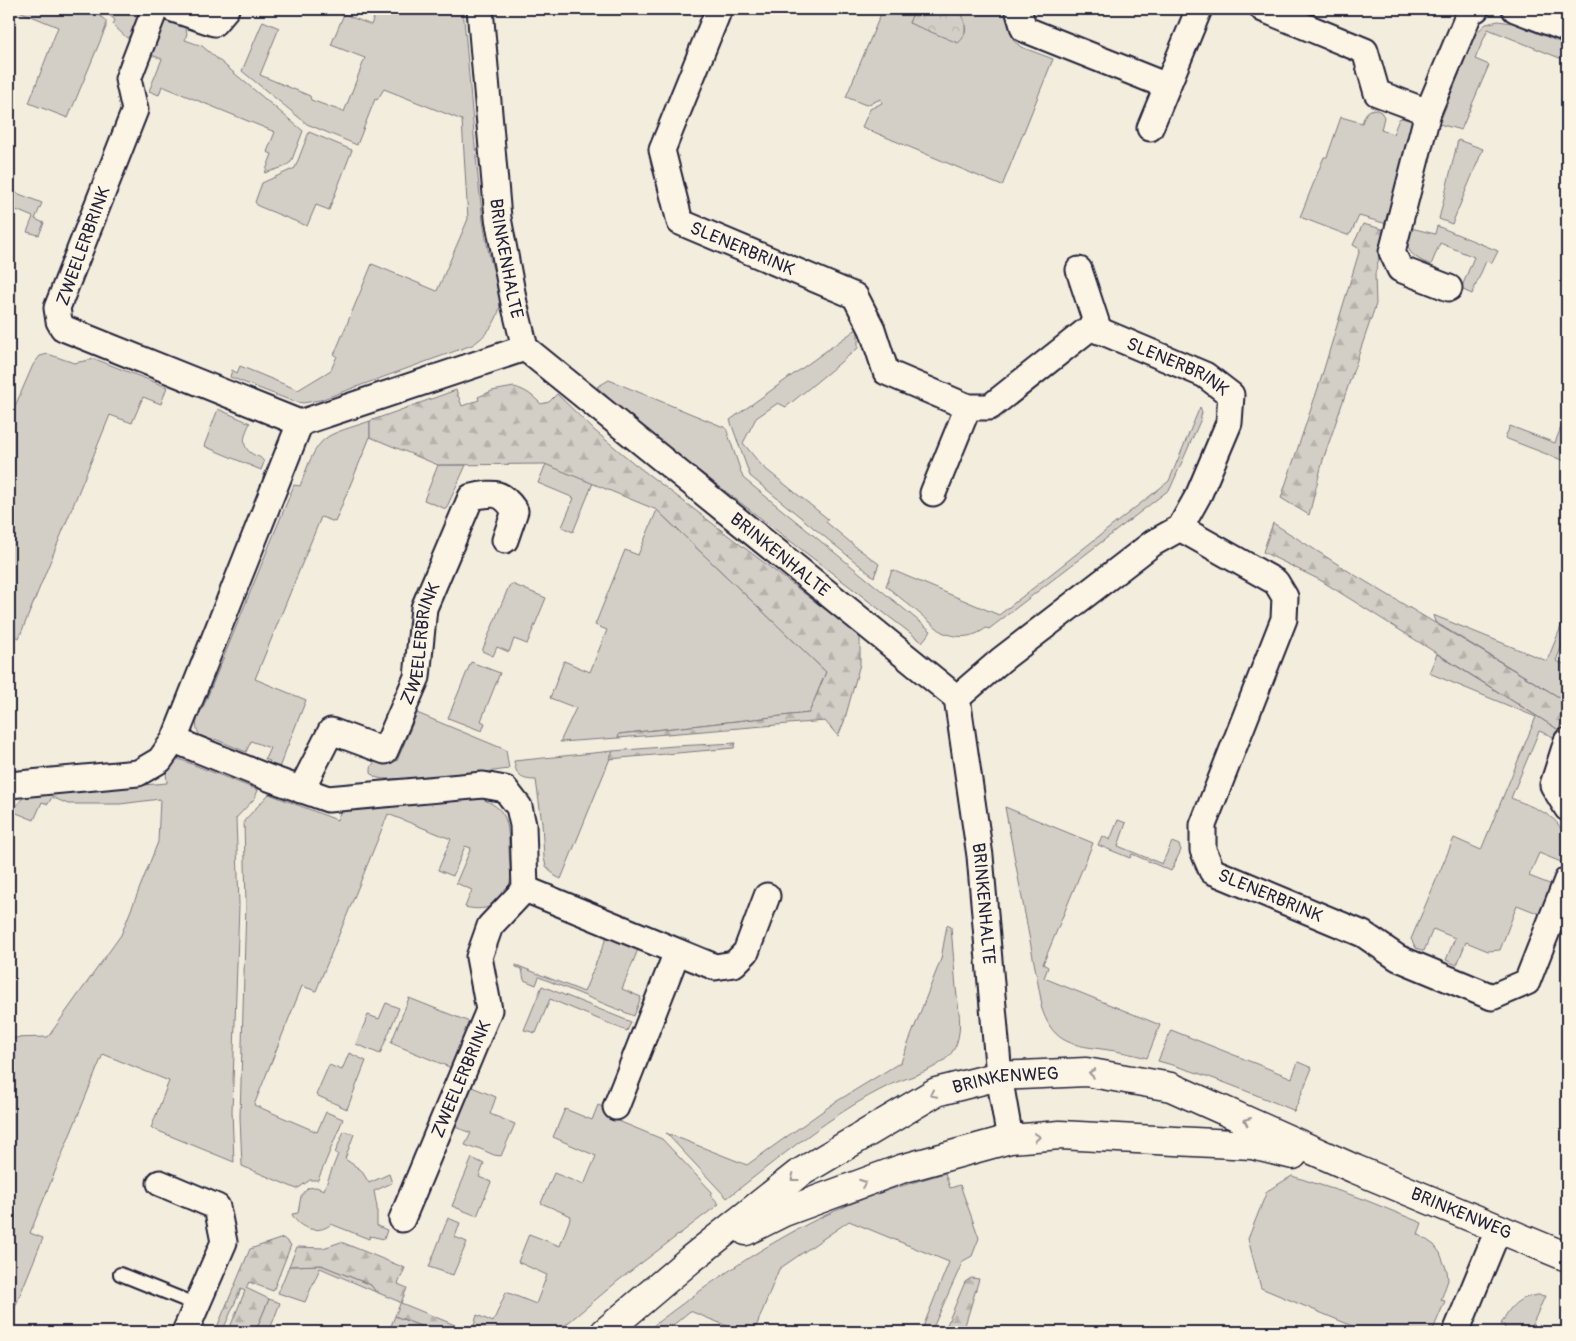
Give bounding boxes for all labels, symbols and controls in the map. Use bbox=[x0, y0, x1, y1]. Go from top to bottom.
street label: ZWEELERBRINK bbox=[51, 183, 116, 309]
street label: BRINKENHALTE bbox=[484, 197, 528, 321]
street label: SLENERBRINK bbox=[687, 217, 798, 281]
street label: SLENERBRINK bbox=[1123, 332, 1233, 401]
street label: BRINKENHALTE bbox=[725, 508, 834, 602]
street label: ZWEELERBRINK bbox=[395, 579, 446, 708]
street label: BRINKENHALTE bbox=[966, 841, 1000, 965]
street label: SLENERBRINK bbox=[1214, 864, 1326, 928]
street label: ZWEELERBRINK bbox=[426, 1017, 497, 1141]
street label: BRINKENWEG bbox=[950, 1062, 1059, 1099]
one-way arrow bbox=[1088, 1069, 1097, 1079]
one-way arrow bbox=[929, 1088, 938, 1098]
one-way arrow bbox=[1243, 1116, 1252, 1127]
one-way arrow bbox=[1033, 1132, 1041, 1143]
one-way arrow bbox=[790, 1172, 800, 1181]
one-way arrow bbox=[858, 1179, 867, 1189]
street label: BRINKENWEG bbox=[1407, 1182, 1515, 1245]

